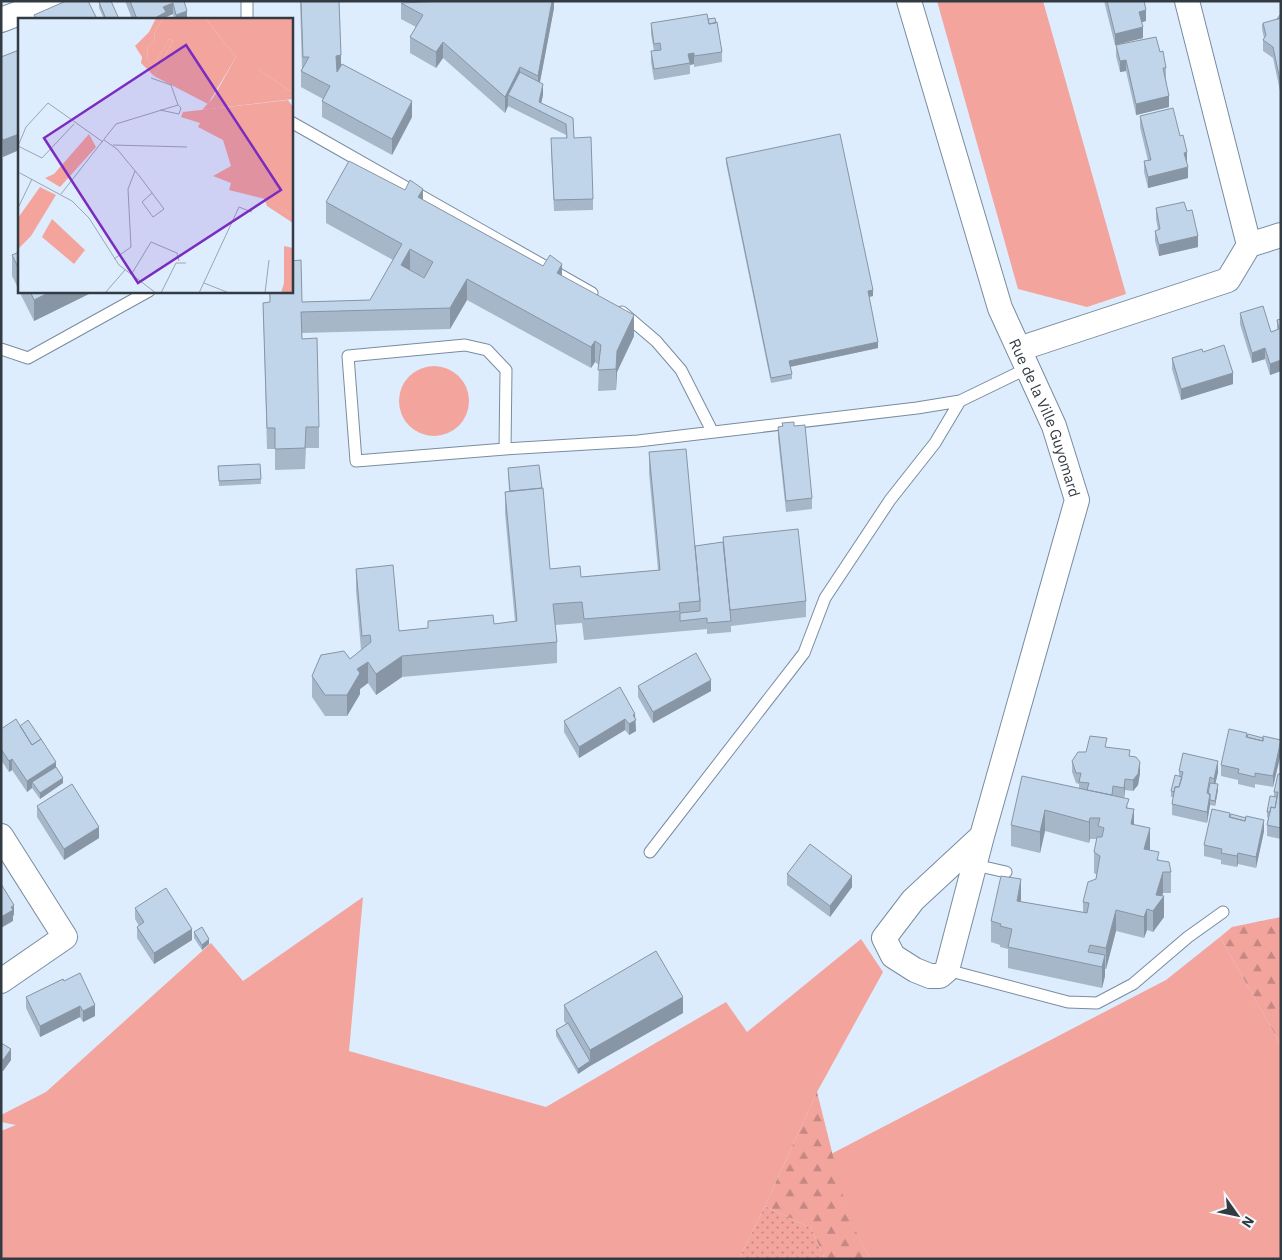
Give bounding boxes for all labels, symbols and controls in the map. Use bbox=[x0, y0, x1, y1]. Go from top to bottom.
inset map bbox=[18, 18, 292, 292]
street label: Rue de la Ville Guyomard bbox=[1006, 335, 1085, 499]
north arrow bbox=[1212, 1190, 1262, 1240]
text: N bbox=[1238, 1213, 1258, 1231]

